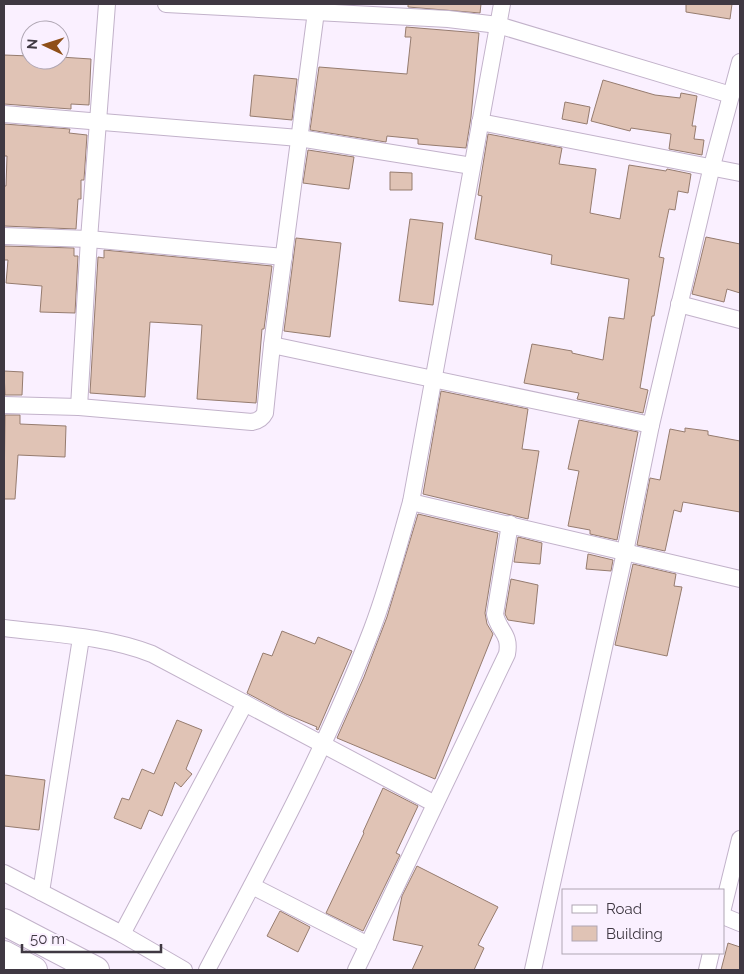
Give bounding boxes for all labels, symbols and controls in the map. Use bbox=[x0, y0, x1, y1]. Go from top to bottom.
north arrow bbox=[20, 20, 70, 70]
text: N bbox=[24, 38, 40, 50]
legend bbox=[562, 889, 724, 954]
text: Road bbox=[606, 900, 642, 918]
scale bar bbox=[22, 922, 161, 954]
text: Building bbox=[606, 925, 663, 943]
text: 50 m bbox=[30, 930, 65, 948]

